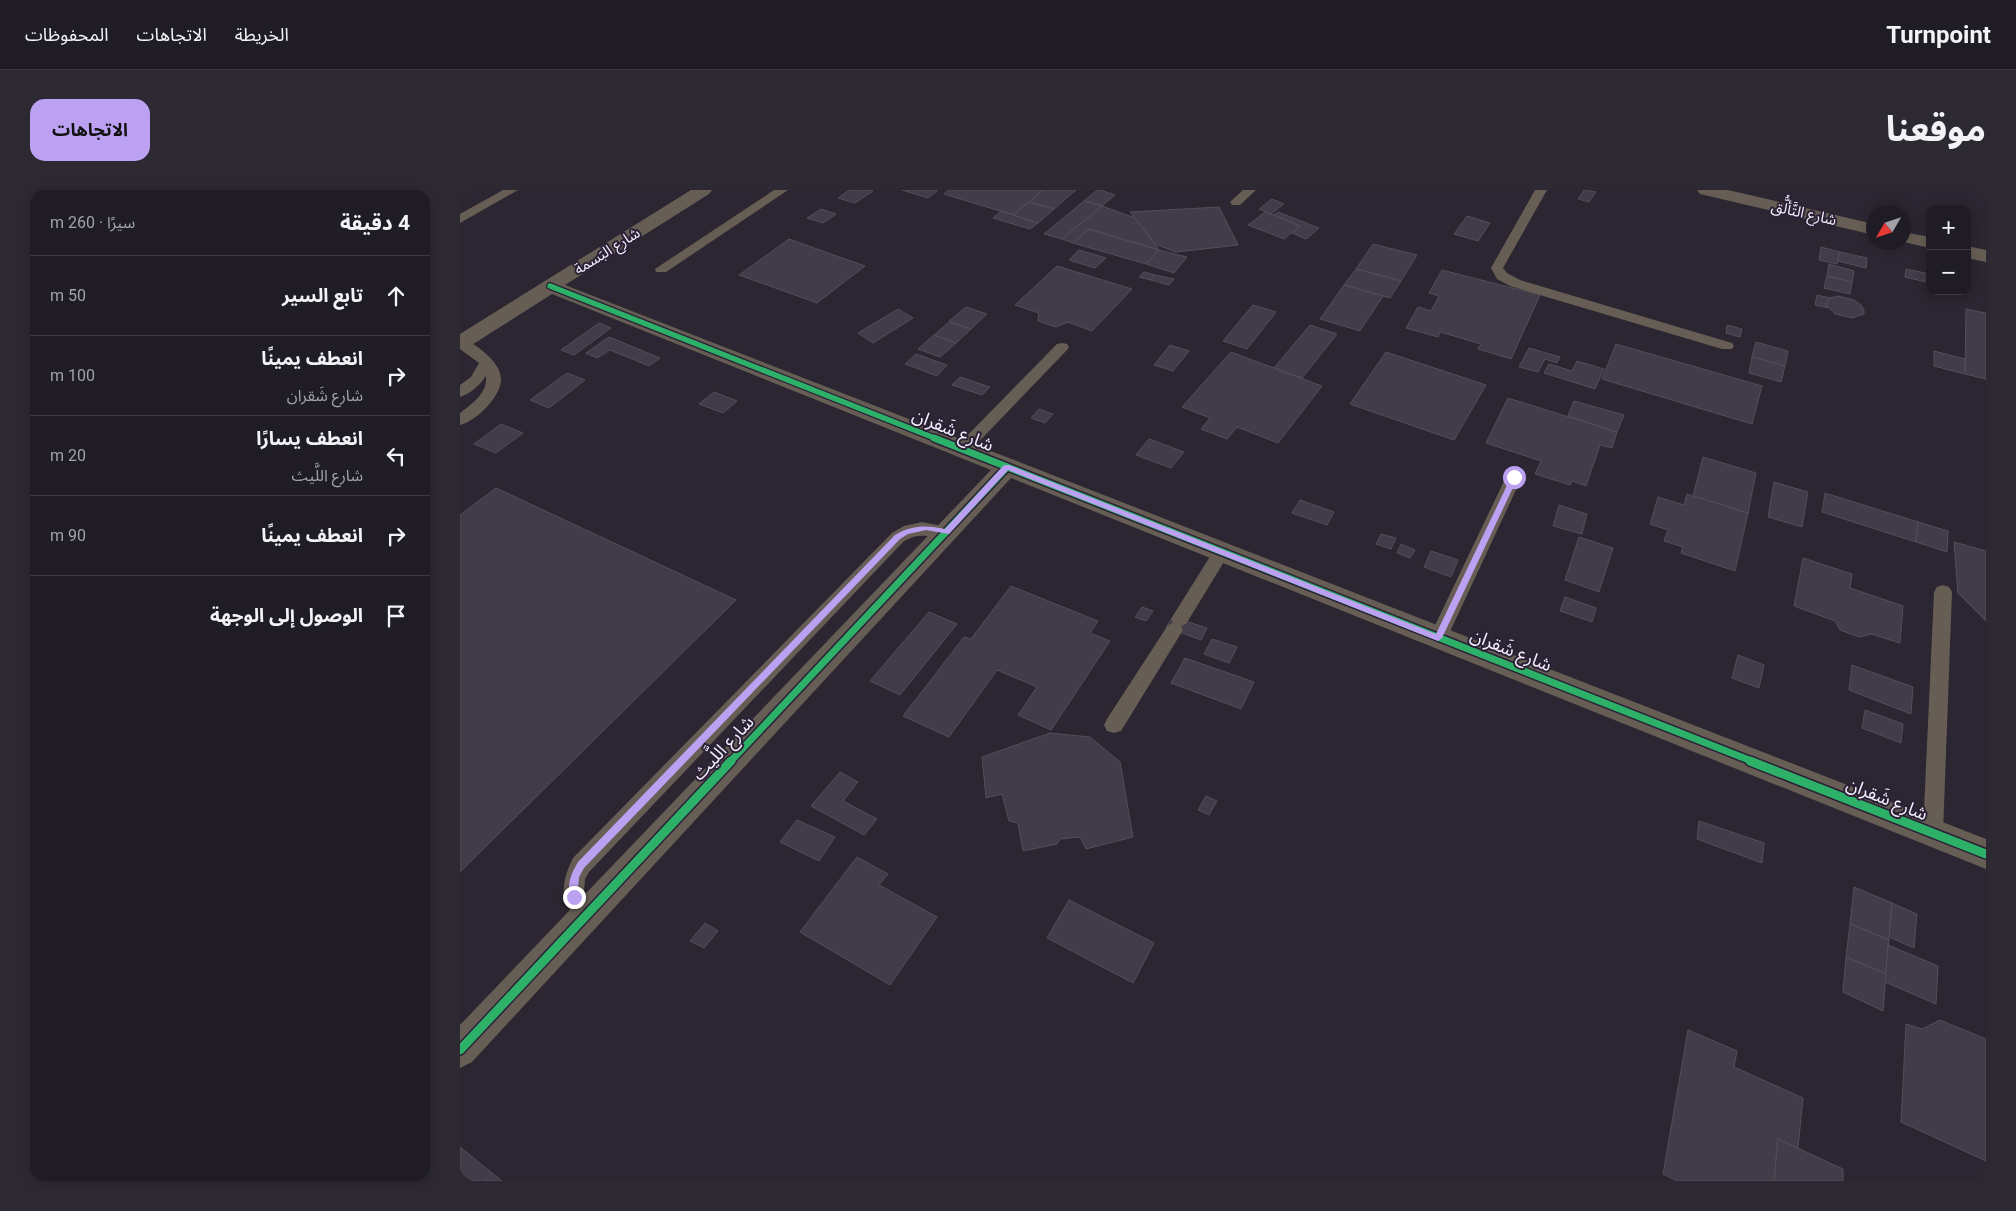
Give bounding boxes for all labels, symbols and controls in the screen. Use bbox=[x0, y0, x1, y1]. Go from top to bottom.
text: Turnpoint bbox=[1886, 21, 1991, 49]
text: المحفوظات bbox=[25, 24, 109, 45]
text: الاتجاهات bbox=[137, 24, 207, 45]
text: الخريطة bbox=[235, 24, 289, 45]
button: الاتجاهات bbox=[30, 99, 150, 161]
text: موقعنا bbox=[1886, 109, 1986, 150]
street label: شارع التَّألُّق bbox=[1769, 191, 1840, 232]
north arrow bbox=[1866, 205, 1911, 250]
map controls bbox=[1926, 205, 1971, 295]
button: + bbox=[1926, 205, 1971, 250]
text: 4 دقيقة bbox=[340, 211, 410, 235]
text: سيرًا · 260 m bbox=[50, 213, 135, 232]
street label: شارع البَسمة bbox=[571, 224, 645, 281]
button: − bbox=[1926, 250, 1971, 295]
icon: ahead bbox=[382, 282, 410, 310]
text: تابع السير bbox=[282, 284, 363, 307]
text: 50 m bbox=[50, 286, 86, 305]
text: انعطف يمينًا bbox=[261, 347, 363, 370]
icon: right bbox=[382, 362, 410, 390]
text: 100 m bbox=[50, 366, 95, 385]
text: شارع شَقران bbox=[287, 386, 363, 405]
street label: شارع شَقران bbox=[908, 403, 997, 459]
text: انعطف يسارًا bbox=[256, 427, 363, 450]
icon: left bbox=[382, 442, 410, 470]
text: 20 m bbox=[50, 446, 86, 465]
text: شارع اللَّيث bbox=[292, 466, 363, 485]
route start bbox=[1503, 466, 1526, 489]
icon: right bbox=[382, 522, 410, 550]
text: انعطف يمينًا bbox=[261, 524, 363, 547]
text: 90 m bbox=[50, 526, 86, 545]
icon: arrive bbox=[382, 602, 410, 630]
text: الوصول إلى الوجهة bbox=[210, 604, 363, 627]
street label: شارع شَقران bbox=[1466, 623, 1555, 679]
street label: شارع اللَّيث bbox=[684, 708, 761, 787]
street label: شارع شَقران bbox=[1842, 772, 1931, 828]
route end bbox=[563, 886, 586, 909]

